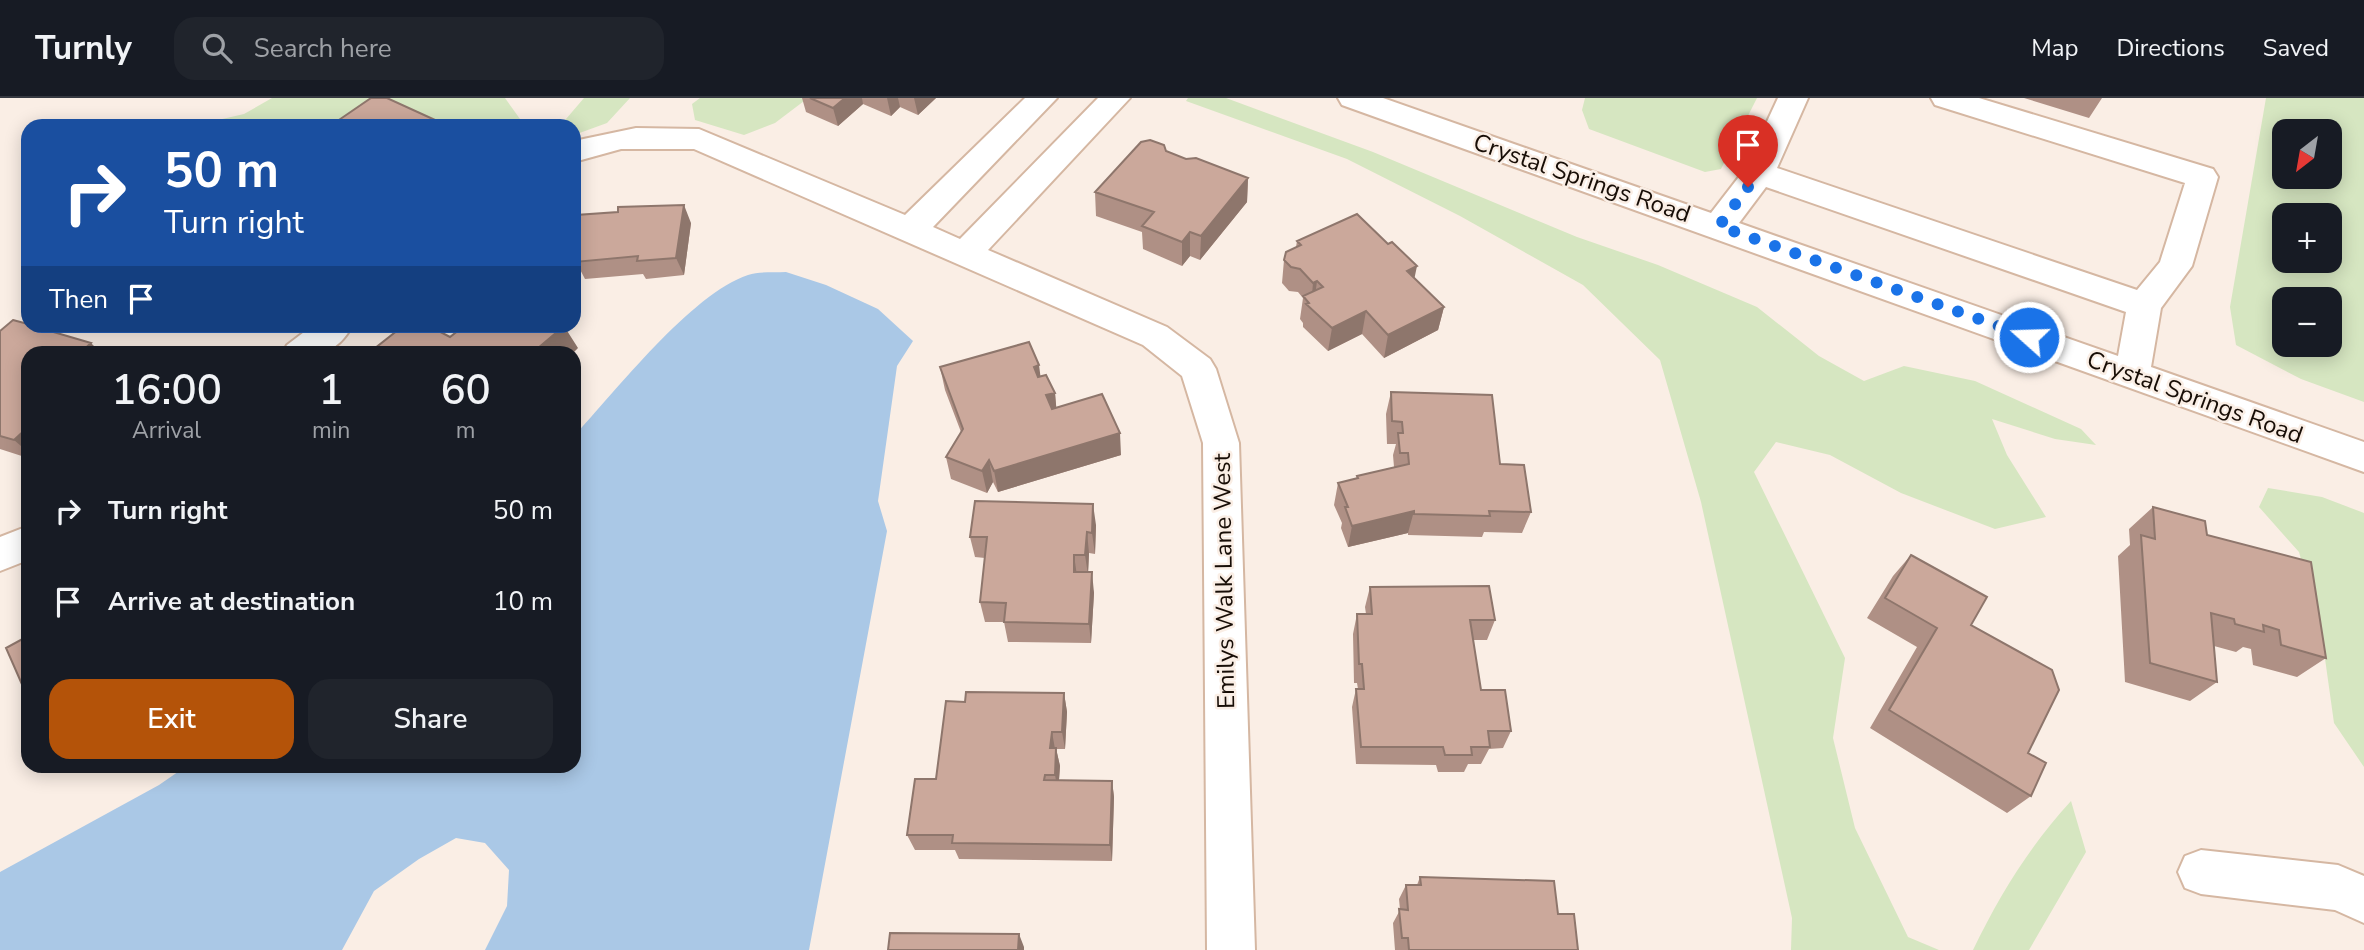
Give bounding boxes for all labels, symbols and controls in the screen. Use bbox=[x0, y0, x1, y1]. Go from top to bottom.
search box bbox=[174, 17, 664, 80]
text: Turnly bbox=[35, 26, 132, 71]
icon: search bbox=[198, 29, 236, 67]
text: Search here bbox=[254, 31, 392, 66]
text: Map bbox=[2031, 32, 2078, 64]
text: Directions bbox=[2116, 32, 2225, 64]
text: Saved bbox=[2263, 32, 2329, 64]
pin bbox=[1718, 115, 1778, 187]
north arrow bbox=[2272, 119, 2342, 189]
map controls bbox=[2272, 119, 2342, 357]
street label: Crystal Springs Road bbox=[1469, 126, 1695, 230]
icon: arrive bbox=[1729, 126, 1767, 164]
text: 50 m bbox=[164, 137, 279, 204]
icon: right bbox=[49, 147, 140, 238]
text: Turn right bbox=[164, 201, 304, 244]
button: + bbox=[2272, 203, 2342, 273]
icon: arrive bbox=[122, 280, 160, 318]
text: Then bbox=[49, 282, 108, 317]
button: − bbox=[2272, 287, 2342, 357]
position arrow bbox=[1992, 300, 2066, 374]
street label: Crystal Springs Road bbox=[2083, 343, 2307, 451]
text: 16:00 bbox=[111, 362, 222, 419]
text: 1 bbox=[319, 362, 344, 419]
text: 60 bbox=[440, 362, 491, 419]
text: Arrival bbox=[132, 415, 201, 446]
text: min bbox=[312, 415, 350, 446]
text: m bbox=[456, 415, 475, 446]
street label: Emilys Walk Lane West bbox=[1206, 452, 1242, 709]
icon: right bbox=[49, 492, 87, 530]
text: Turn right bbox=[108, 493, 227, 528]
text: 50 m bbox=[493, 493, 553, 528]
icon: arrive bbox=[49, 583, 87, 621]
text: Arrive at destination bbox=[108, 584, 355, 619]
text: 10 m bbox=[493, 584, 553, 619]
button: Exit bbox=[49, 679, 294, 759]
button: Share bbox=[308, 679, 553, 759]

